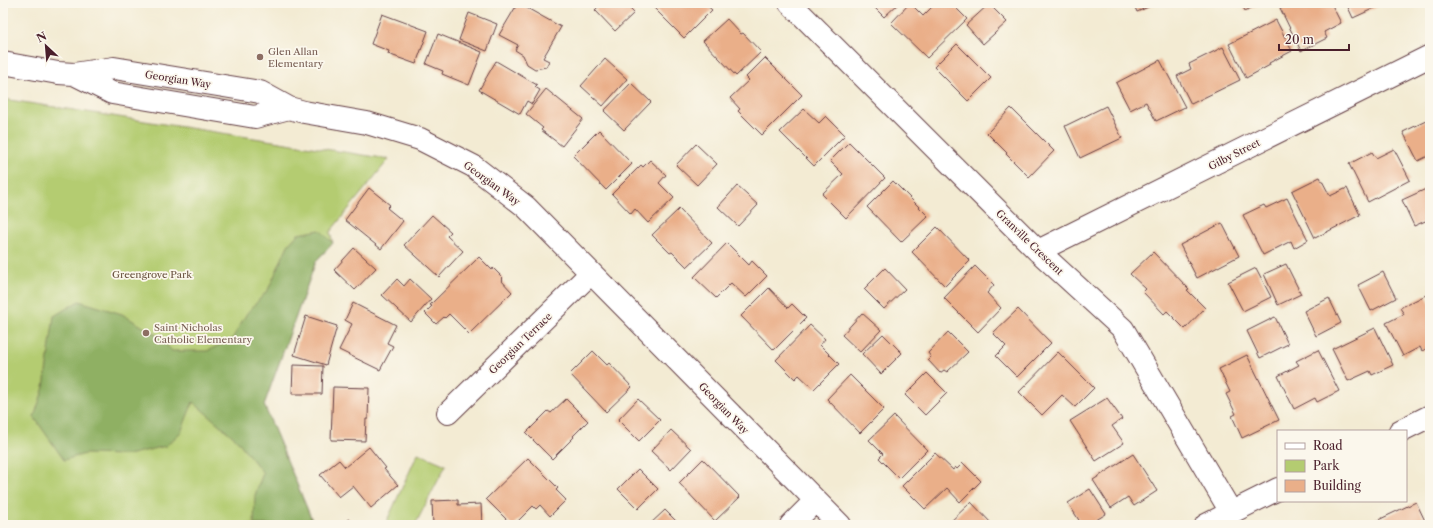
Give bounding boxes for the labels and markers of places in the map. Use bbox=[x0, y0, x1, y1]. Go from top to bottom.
place label: Glen Allan Elementary bbox=[268, 45, 324, 70]
marker: Glen Allan Elementary bbox=[255, 52, 265, 62]
place label: Saint Nicholas Catholic Elementary bbox=[154, 321, 252, 346]
marker: Saint Nicholas Catholic Elementary bbox=[141, 328, 151, 338]

